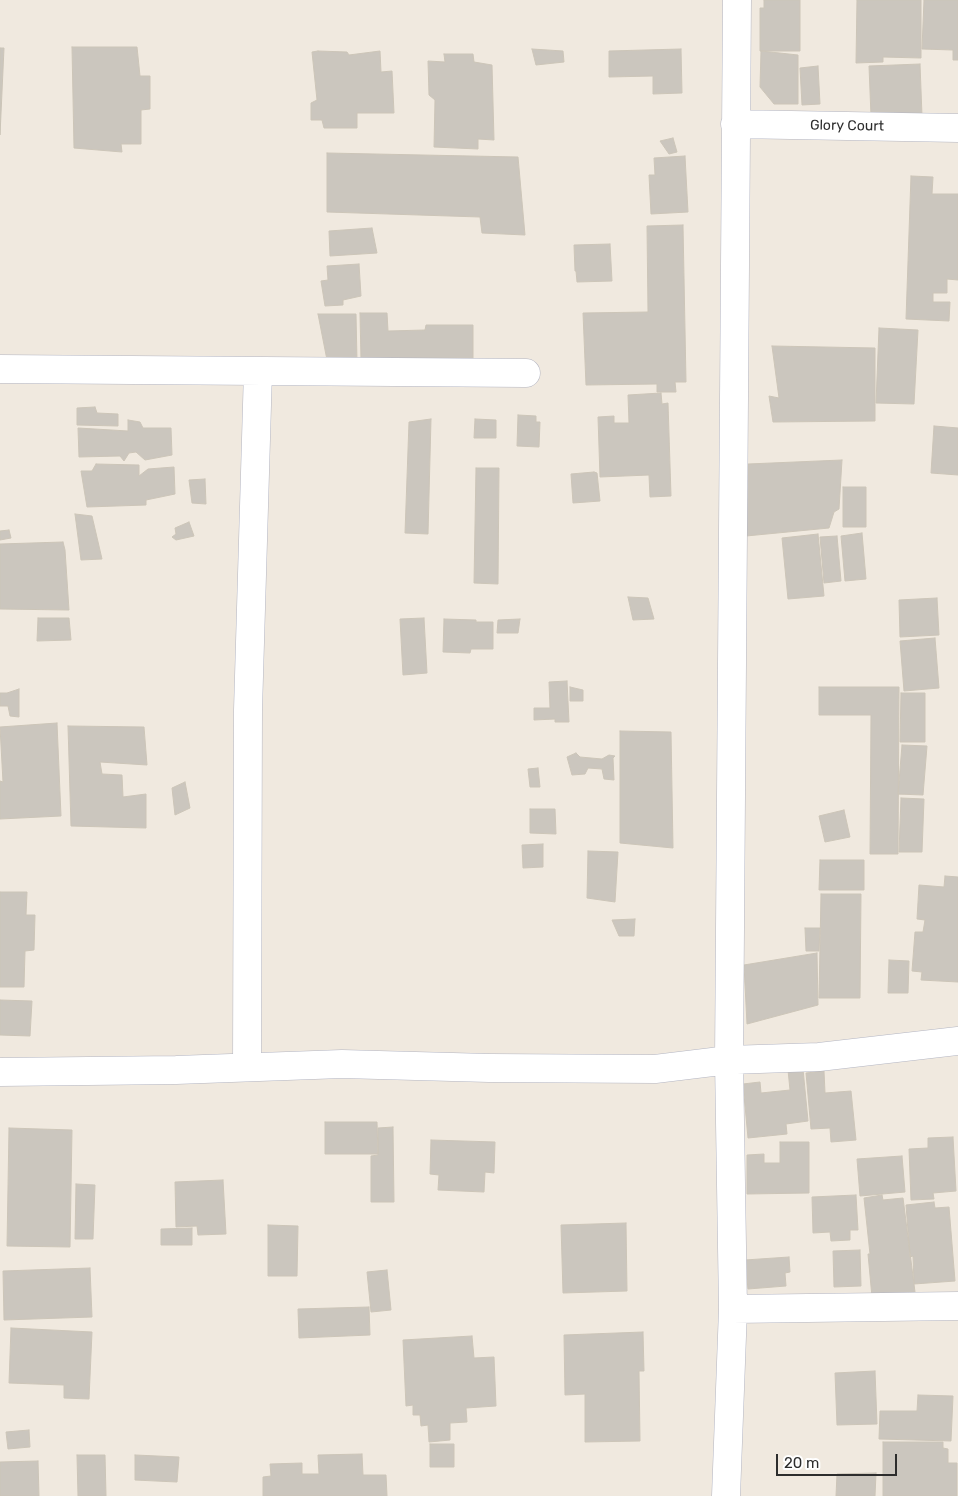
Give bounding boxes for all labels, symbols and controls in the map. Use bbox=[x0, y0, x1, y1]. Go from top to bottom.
street label: Glory Court bbox=[810, 117, 884, 135]
scale bar bbox=[778, 1444, 899, 1476]
text: 20 m bbox=[784, 1454, 819, 1472]

